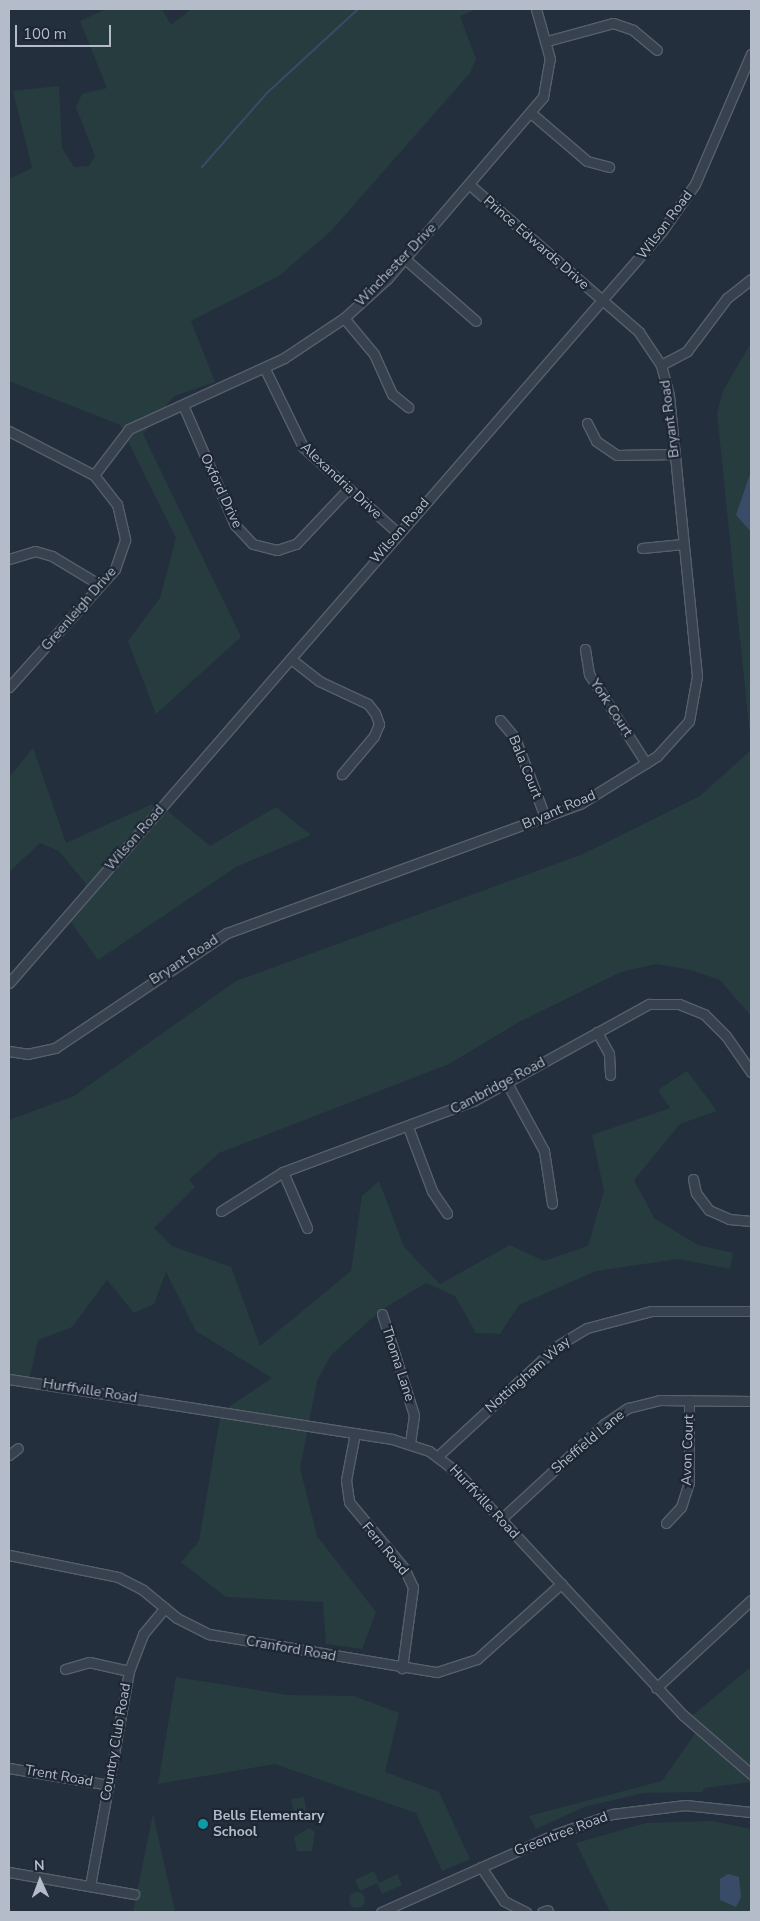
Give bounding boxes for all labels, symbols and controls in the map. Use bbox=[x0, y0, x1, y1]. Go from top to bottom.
scale bar bbox=[18, 15, 114, 47]
text: 100 m bbox=[23, 24, 67, 44]
street label: Wilson Road bbox=[634, 187, 696, 263]
street label: Prince Edwards Drive bbox=[480, 193, 592, 293]
street label: Winchester Drive bbox=[352, 220, 440, 310]
street label: Bryant Road bbox=[657, 379, 683, 459]
street label: Alexandria Drive bbox=[297, 439, 385, 523]
street label: Oxford Drive bbox=[196, 451, 246, 531]
street label: Wilson Road bbox=[367, 495, 433, 567]
street label: Greenleigh Drive bbox=[38, 564, 120, 654]
street label: York Court bbox=[586, 676, 636, 740]
street label: Bala Court bbox=[505, 733, 545, 801]
street label: Bryant Road bbox=[520, 787, 598, 833]
street label: Wilson Road bbox=[102, 802, 168, 874]
street label: Bryant Road bbox=[147, 932, 221, 988]
street label: Cambridge Road bbox=[448, 1054, 548, 1118]
street label: Thoma Lane bbox=[378, 1325, 418, 1403]
street label: Nottingham Way bbox=[482, 1333, 574, 1417]
street label: Hurffville Road bbox=[42, 1375, 138, 1407]
street label: Sheffield Lane bbox=[548, 1407, 628, 1477]
street label: Avon Court bbox=[678, 1414, 698, 1486]
street label: Hurffville Road bbox=[445, 1461, 523, 1543]
street label: Fern Road bbox=[358, 1519, 412, 1579]
street label: Cranford Road bbox=[245, 1633, 337, 1665]
street label: Country Club Road bbox=[97, 1682, 135, 1802]
street label: Trent Road bbox=[24, 1762, 94, 1790]
place label: Bells Elementary School bbox=[213, 1808, 324, 1840]
street label: Greentree Road bbox=[512, 1808, 610, 1860]
marker: Bells Elementary School bbox=[197, 1818, 209, 1830]
north arrow bbox=[15, 1856, 65, 1906]
text: N bbox=[34, 1856, 45, 1875]

